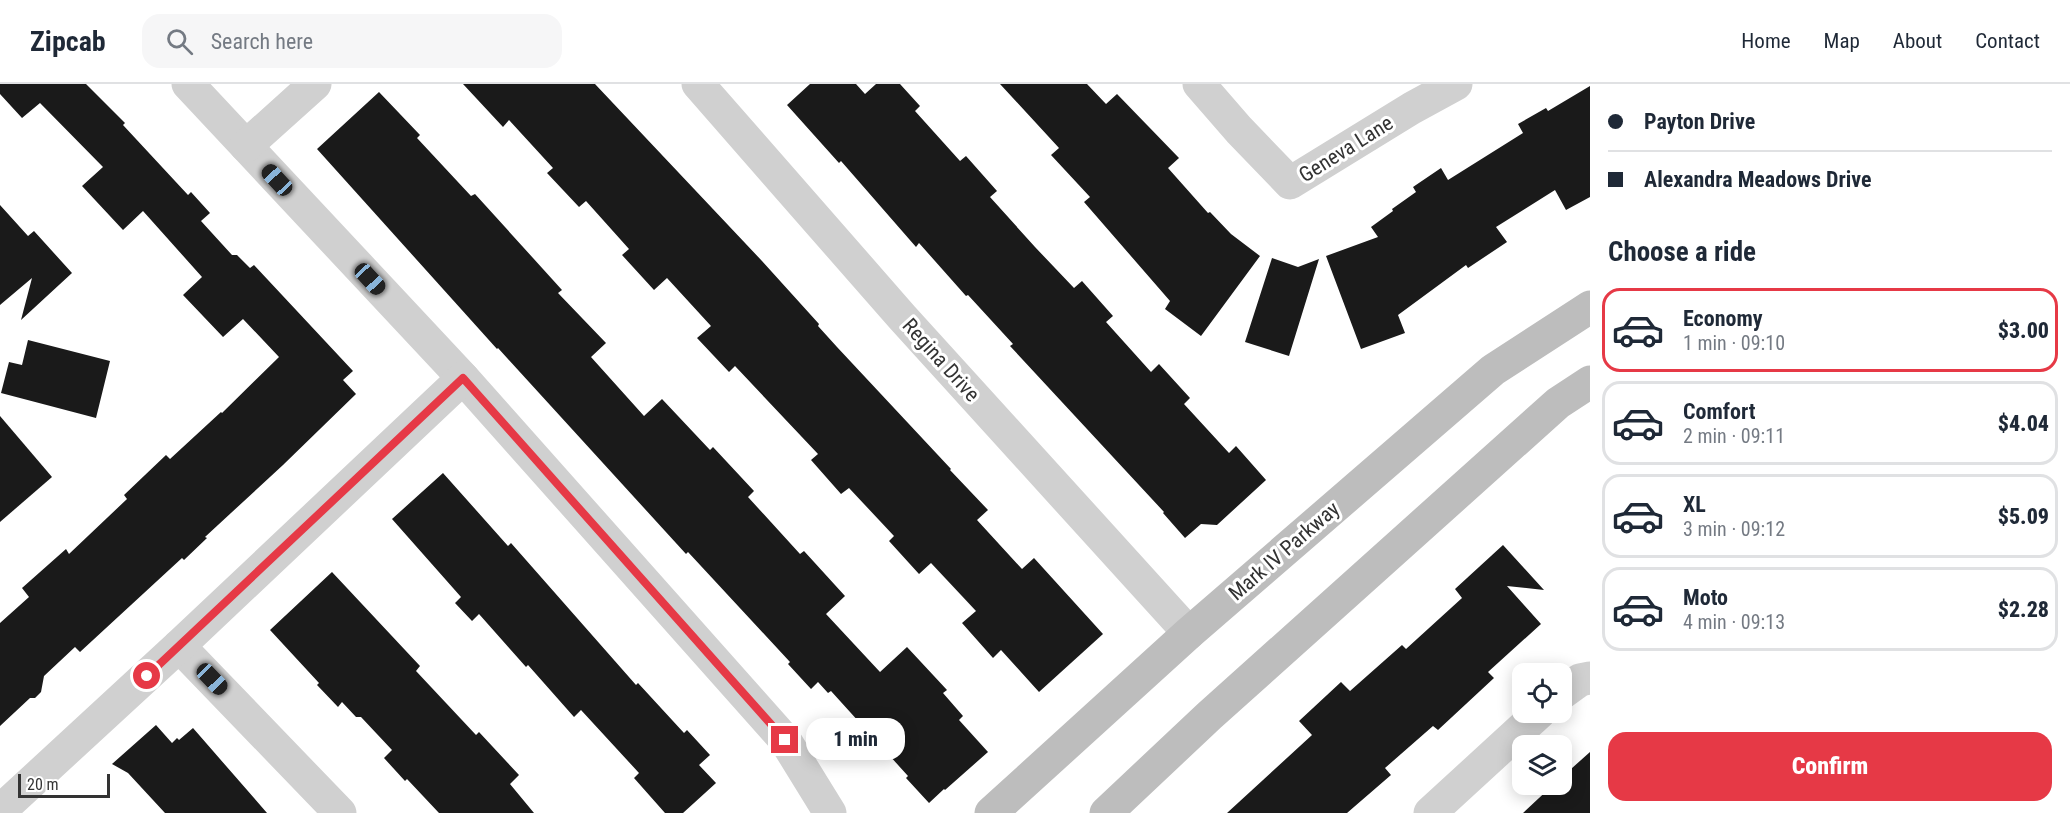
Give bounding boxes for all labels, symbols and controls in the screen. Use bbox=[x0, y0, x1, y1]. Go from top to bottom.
search box bbox=[142, 14, 562, 68]
text: Zipcab bbox=[30, 25, 106, 58]
icon: search bbox=[163, 25, 196, 58]
text: Search here bbox=[211, 29, 313, 54]
text: Home bbox=[1741, 29, 1791, 53]
text: Map bbox=[1824, 29, 1860, 53]
text: About bbox=[1893, 29, 1942, 53]
text: Contact bbox=[1975, 29, 2040, 53]
text: Payton Drive bbox=[1644, 109, 1755, 134]
street label: Geneva Lane bbox=[1295, 111, 1397, 187]
car bbox=[258, 161, 296, 199]
text: Alexandra Meadows Drive bbox=[1644, 167, 1872, 192]
text: Choose a ride bbox=[1608, 236, 1756, 268]
car bbox=[351, 260, 389, 298]
icon: car bbox=[1611, 303, 1665, 357]
text: Economy bbox=[1683, 306, 1763, 331]
street label: Regina Drive bbox=[898, 314, 985, 406]
text: $3.00 bbox=[1998, 318, 2049, 343]
text: 1 min · 09:10 bbox=[1683, 331, 1785, 355]
icon: car bbox=[1611, 396, 1665, 450]
text: Comfort bbox=[1683, 399, 1756, 424]
text: $4.04 bbox=[1998, 411, 2049, 436]
text: 2 min · 09:11 bbox=[1683, 424, 1785, 448]
icon: car bbox=[1611, 489, 1665, 543]
text: XL bbox=[1683, 492, 1706, 517]
street label: Mark IV Parkway bbox=[1224, 496, 1344, 605]
text: $5.09 bbox=[1998, 504, 2049, 529]
text: 3 min · 09:12 bbox=[1683, 517, 1785, 541]
icon: car bbox=[1611, 582, 1665, 636]
text: Moto bbox=[1683, 585, 1728, 610]
text: $2.28 bbox=[1998, 597, 2049, 622]
text: 4 min · 09:13 bbox=[1683, 610, 1785, 634]
car bbox=[193, 660, 231, 698]
route start bbox=[133, 662, 160, 689]
map controls bbox=[1512, 663, 1572, 795]
button: locate bbox=[1512, 663, 1572, 723]
callout: 1 min bbox=[806, 719, 905, 761]
route end bbox=[771, 726, 798, 753]
text: 1 min bbox=[833, 727, 878, 751]
button: Confirm bbox=[1608, 732, 2052, 801]
button: layers bbox=[1512, 735, 1572, 795]
scale bar bbox=[18, 771, 110, 798]
text: 20 m bbox=[27, 775, 59, 794]

